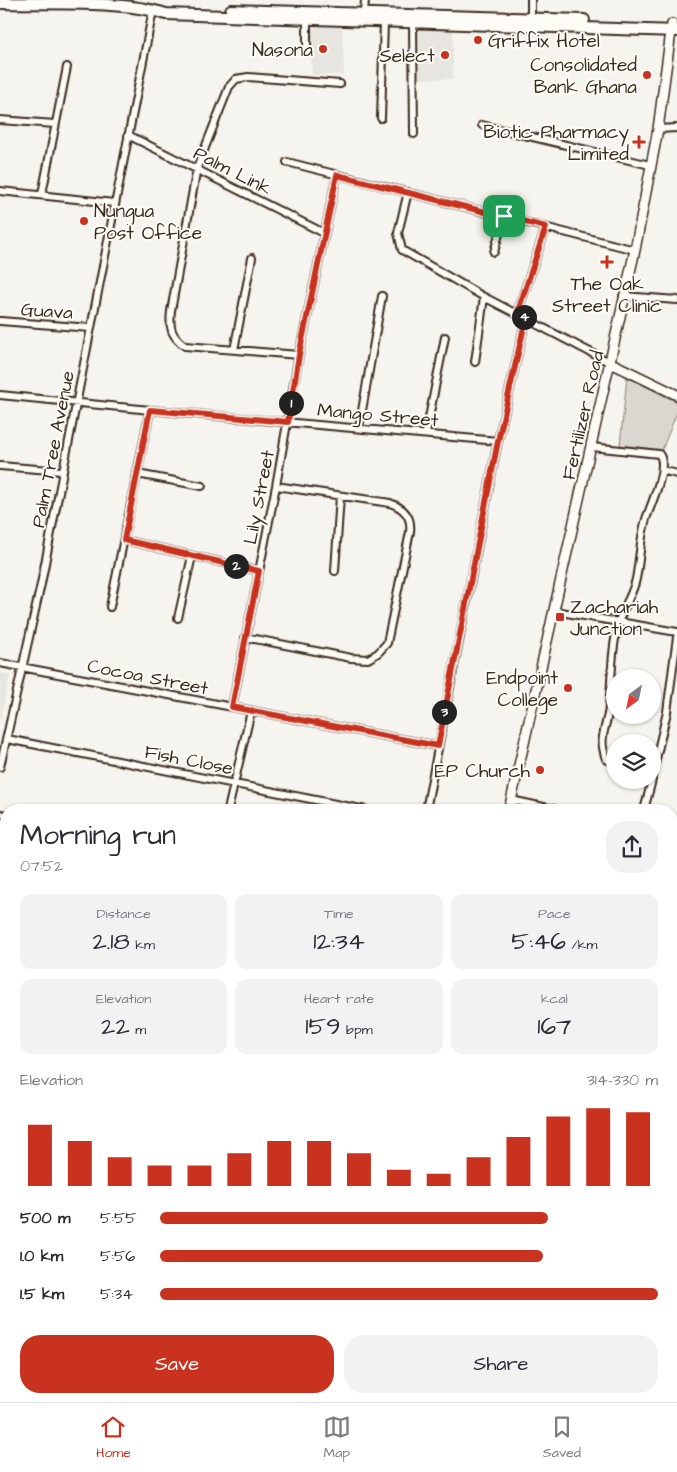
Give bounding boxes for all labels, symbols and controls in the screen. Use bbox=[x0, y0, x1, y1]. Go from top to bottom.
place label: Griffix Hotel bbox=[488, 28, 600, 55]
marker: Griffix Hotel bbox=[472, 34, 484, 46]
place label: Nasona bbox=[252, 37, 313, 64]
marker: Nasona bbox=[317, 43, 329, 55]
place label: Select bbox=[380, 43, 435, 70]
marker: Select bbox=[439, 49, 451, 61]
place label: Consolidated Bank Ghana bbox=[530, 52, 637, 101]
marker: Consolidated Bank Ghana bbox=[641, 69, 653, 81]
place label: Biotic Pharmacy Limited bbox=[483, 119, 630, 168]
marker: Biotic Pharmacy Limited bbox=[633, 136, 645, 148]
street label: Palm Link bbox=[189, 140, 276, 203]
pin bbox=[483, 195, 525, 237]
place label: Nungua Post Office bbox=[94, 198, 202, 247]
icon: arrive bbox=[490, 202, 518, 230]
marker: Nungua Post Office bbox=[78, 215, 90, 227]
marker: The Oak Street Clinic bbox=[600, 255, 614, 269]
place label: The Oak Street Clinic bbox=[552, 271, 662, 320]
street label: Guava bbox=[20, 296, 74, 327]
pin: 4 bbox=[512, 304, 536, 330]
text: 4 bbox=[520, 307, 529, 327]
street label: Fertilizer Road bbox=[555, 348, 611, 483]
street label: Palm Tree Avenue bbox=[25, 368, 82, 530]
pin: 1 bbox=[278, 390, 304, 416]
text: 1 bbox=[291, 393, 292, 413]
street label: Mango Street bbox=[316, 397, 440, 435]
street label: Lily Street bbox=[237, 447, 283, 547]
pin: 2 bbox=[224, 554, 248, 578]
text: 2 bbox=[232, 556, 241, 576]
place label: Zachariah Junction bbox=[570, 594, 659, 643]
marker: Zachariah Junction bbox=[554, 611, 566, 623]
street label: Cocoa Street bbox=[85, 653, 211, 702]
place label: Endpoint College bbox=[486, 665, 558, 715]
north arrow bbox=[606, 669, 661, 724]
map controls bbox=[606, 669, 661, 789]
marker: Endpoint College bbox=[562, 682, 574, 694]
pin: 3 bbox=[432, 700, 456, 724]
text: 3 bbox=[441, 702, 448, 722]
button: layers bbox=[606, 734, 661, 789]
street label: Fish Close bbox=[142, 739, 235, 782]
place label: EP Church bbox=[435, 758, 531, 785]
marker: EP Church bbox=[534, 764, 546, 776]
text: Morning run bbox=[20, 816, 176, 855]
button: share bbox=[606, 821, 658, 873]
text: 07:52 bbox=[20, 855, 63, 877]
text: Distance bbox=[96, 904, 151, 924]
text: Time bbox=[324, 904, 354, 924]
text: Pace bbox=[538, 904, 571, 924]
text: 2.18 bbox=[92, 924, 130, 959]
text: 12:34 bbox=[313, 924, 365, 959]
text: 5:46 bbox=[511, 924, 566, 959]
text: km bbox=[130, 935, 155, 955]
text: /km bbox=[566, 935, 597, 955]
text: Elevation bbox=[96, 989, 151, 1009]
text: Heart rate bbox=[304, 989, 374, 1009]
text: kcal bbox=[541, 989, 568, 1009]
text: 22 bbox=[101, 1009, 130, 1044]
text: 159 bbox=[305, 1009, 340, 1044]
text: 167 bbox=[537, 1009, 571, 1044]
text: m bbox=[130, 1020, 146, 1040]
text: bpm bbox=[340, 1020, 373, 1040]
text: Elevation bbox=[20, 1069, 83, 1091]
text: 314–330 m bbox=[587, 1069, 658, 1091]
text: 500 m bbox=[20, 1207, 70, 1229]
text: 5:55 bbox=[100, 1207, 137, 1229]
text: 1.0 km bbox=[20, 1245, 63, 1267]
text: 5:56 bbox=[100, 1245, 135, 1267]
text: 1.5 km bbox=[20, 1283, 64, 1305]
text: 5:34 bbox=[100, 1283, 133, 1305]
button: Save bbox=[20, 1335, 334, 1393]
button: Share bbox=[344, 1335, 658, 1393]
tab: Home bbox=[96, 1413, 131, 1463]
tab: Map bbox=[323, 1413, 351, 1463]
tab: Saved bbox=[543, 1413, 581, 1463]

